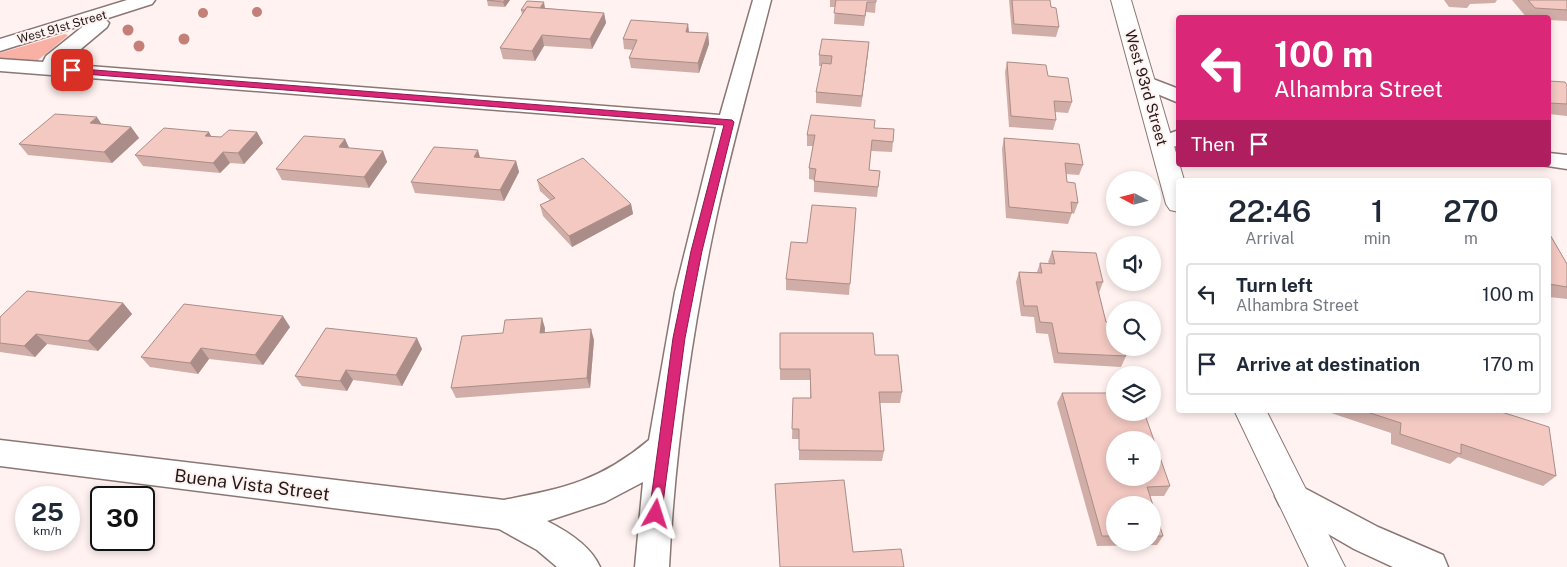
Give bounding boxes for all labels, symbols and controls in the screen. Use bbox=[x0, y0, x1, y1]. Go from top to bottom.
street label: West 91st Street bbox=[16, 7, 109, 46]
street label: West 93rd Street bbox=[1122, 28, 1171, 148]
text: 100 m bbox=[1274, 34, 1373, 75]
icon: left bbox=[1191, 35, 1256, 100]
pin bbox=[51, 49, 93, 91]
icon: arrive bbox=[58, 56, 86, 84]
text: Alhambra Street bbox=[1274, 76, 1443, 102]
icon: arrive bbox=[1245, 130, 1273, 158]
text: Then bbox=[1191, 133, 1235, 155]
north arrow bbox=[1106, 171, 1161, 226]
map controls bbox=[1106, 171, 1161, 551]
text: 22:46 bbox=[1228, 193, 1311, 229]
text: 1 bbox=[1371, 193, 1384, 229]
text: 270 bbox=[1443, 193, 1499, 229]
text: Arrival bbox=[1245, 229, 1295, 248]
text: min bbox=[1364, 229, 1391, 248]
text: m bbox=[1464, 229, 1478, 248]
button: sound bbox=[1106, 236, 1161, 291]
text: Turn left bbox=[1236, 274, 1313, 296]
icon: left bbox=[1193, 280, 1221, 308]
text: 100 m bbox=[1482, 283, 1534, 305]
text: Alhambra Street bbox=[1236, 296, 1359, 315]
button: search bbox=[1106, 301, 1161, 356]
icon: arrive bbox=[1193, 350, 1221, 378]
text: Arrive at destination bbox=[1236, 353, 1420, 375]
text: 170 m bbox=[1483, 353, 1534, 375]
button: layers bbox=[1106, 366, 1161, 421]
button: + bbox=[1106, 431, 1161, 486]
street label: Buena Vista Street bbox=[173, 465, 331, 504]
speed limit sign: 30 bbox=[90, 486, 155, 551]
position arrow bbox=[629, 487, 681, 539]
button: − bbox=[1106, 496, 1161, 551]
text: 25 bbox=[31, 497, 64, 527]
text: km/h bbox=[33, 524, 62, 538]

